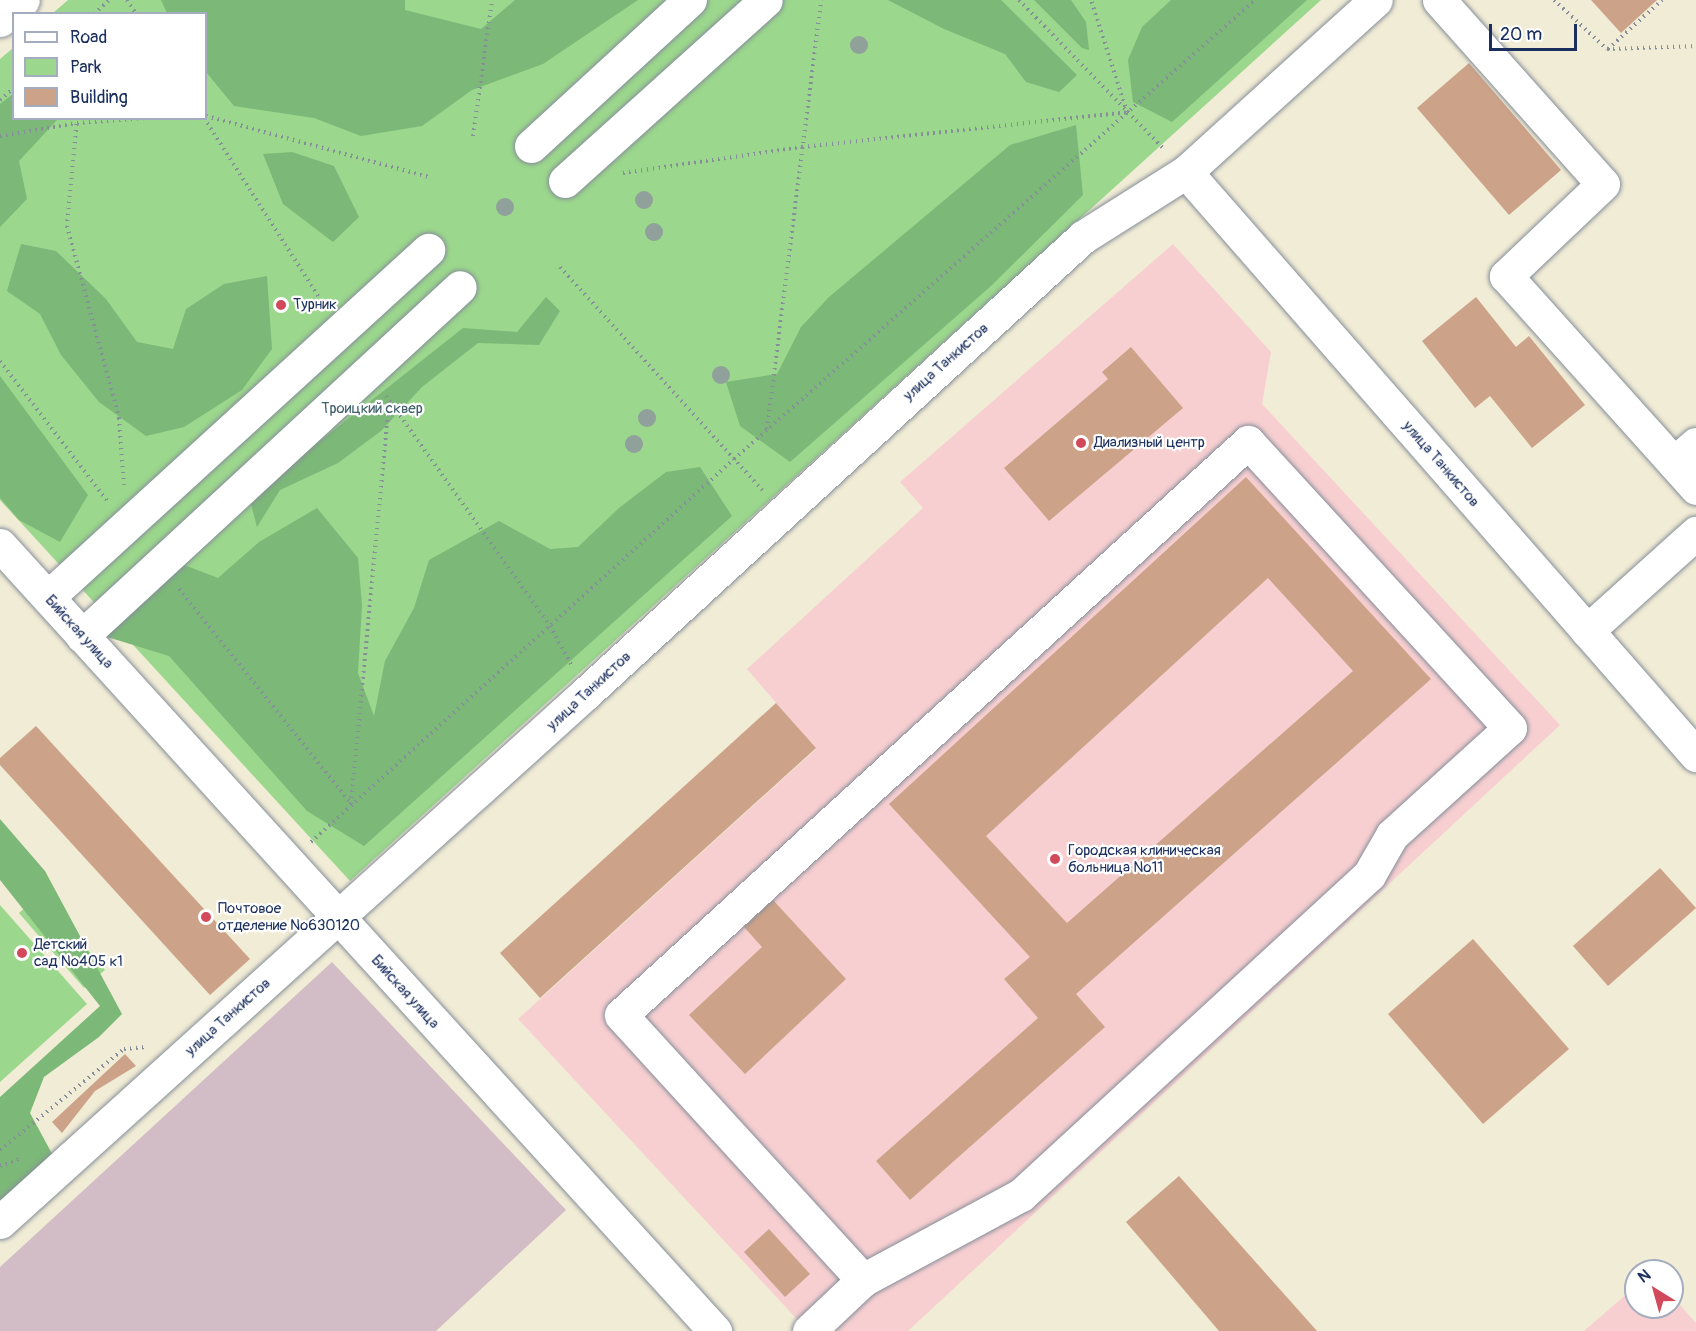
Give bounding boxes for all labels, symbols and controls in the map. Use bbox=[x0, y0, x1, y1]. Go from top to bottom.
legend bbox=[12, 12, 207, 120]
scale bar bbox=[1492, 12, 1580, 50]
text: 20 m bbox=[1500, 23, 1542, 46]
text: Road bbox=[70, 26, 107, 49]
text: Park bbox=[70, 56, 102, 79]
text: Building bbox=[70, 86, 128, 109]
place label: Турник bbox=[293, 296, 337, 314]
marker: Турник bbox=[274, 298, 288, 312]
street label: улица Танкистов bbox=[900, 319, 992, 405]
park label: Троицкий сквер bbox=[321, 400, 423, 418]
street label: улица Танкистов bbox=[1399, 417, 1483, 511]
marker: Диализный центр bbox=[1072, 434, 1090, 452]
place label: Диализный центр bbox=[1094, 434, 1205, 452]
street label: Бийская улица bbox=[41, 591, 117, 673]
street label: улица Танкистов bbox=[543, 648, 635, 734]
place label: Городская клиническая больница №11 bbox=[1068, 841, 1221, 876]
marker: Городская клиническая больница №11 bbox=[1046, 850, 1064, 868]
place label: Почтовое отделение №630120 bbox=[218, 899, 360, 934]
marker: Почтовое отделение №630120 bbox=[199, 910, 213, 924]
place label: Детский сад №405 к1 bbox=[34, 935, 123, 970]
marker: Детский сад №405 к1 bbox=[15, 946, 29, 960]
street label: Бийская улица bbox=[367, 951, 443, 1033]
street label: улица Танкистов bbox=[182, 974, 274, 1060]
north arrow bbox=[1624, 1259, 1684, 1319]
text: N bbox=[1634, 1265, 1655, 1287]

